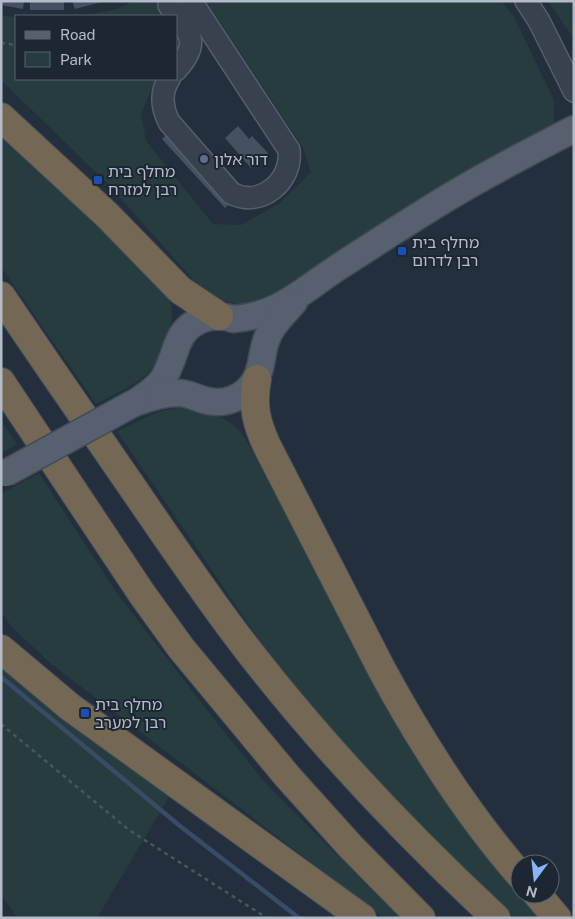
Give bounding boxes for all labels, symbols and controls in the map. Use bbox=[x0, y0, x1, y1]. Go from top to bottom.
legend bbox=[15, 15, 178, 80]
text: Road bbox=[60, 26, 96, 43]
text: Park bbox=[60, 51, 92, 68]
place label: דור אלון bbox=[214, 150, 268, 169]
marker: דור אלון bbox=[198, 153, 210, 165]
place label: מחלף בית רבן למזרח bbox=[108, 162, 177, 199]
marker: מחלף בית רבן למזרח bbox=[92, 174, 104, 186]
place label: מחלף בית רבן לדרום bbox=[412, 233, 479, 270]
marker: מחלף בית רבן לדרום bbox=[396, 245, 408, 257]
place label: מחלף בית רבן למערב bbox=[95, 695, 166, 732]
marker: מחלף בית רבן למערב bbox=[79, 707, 91, 719]
north arrow bbox=[510, 854, 560, 904]
text: N bbox=[524, 882, 539, 901]

